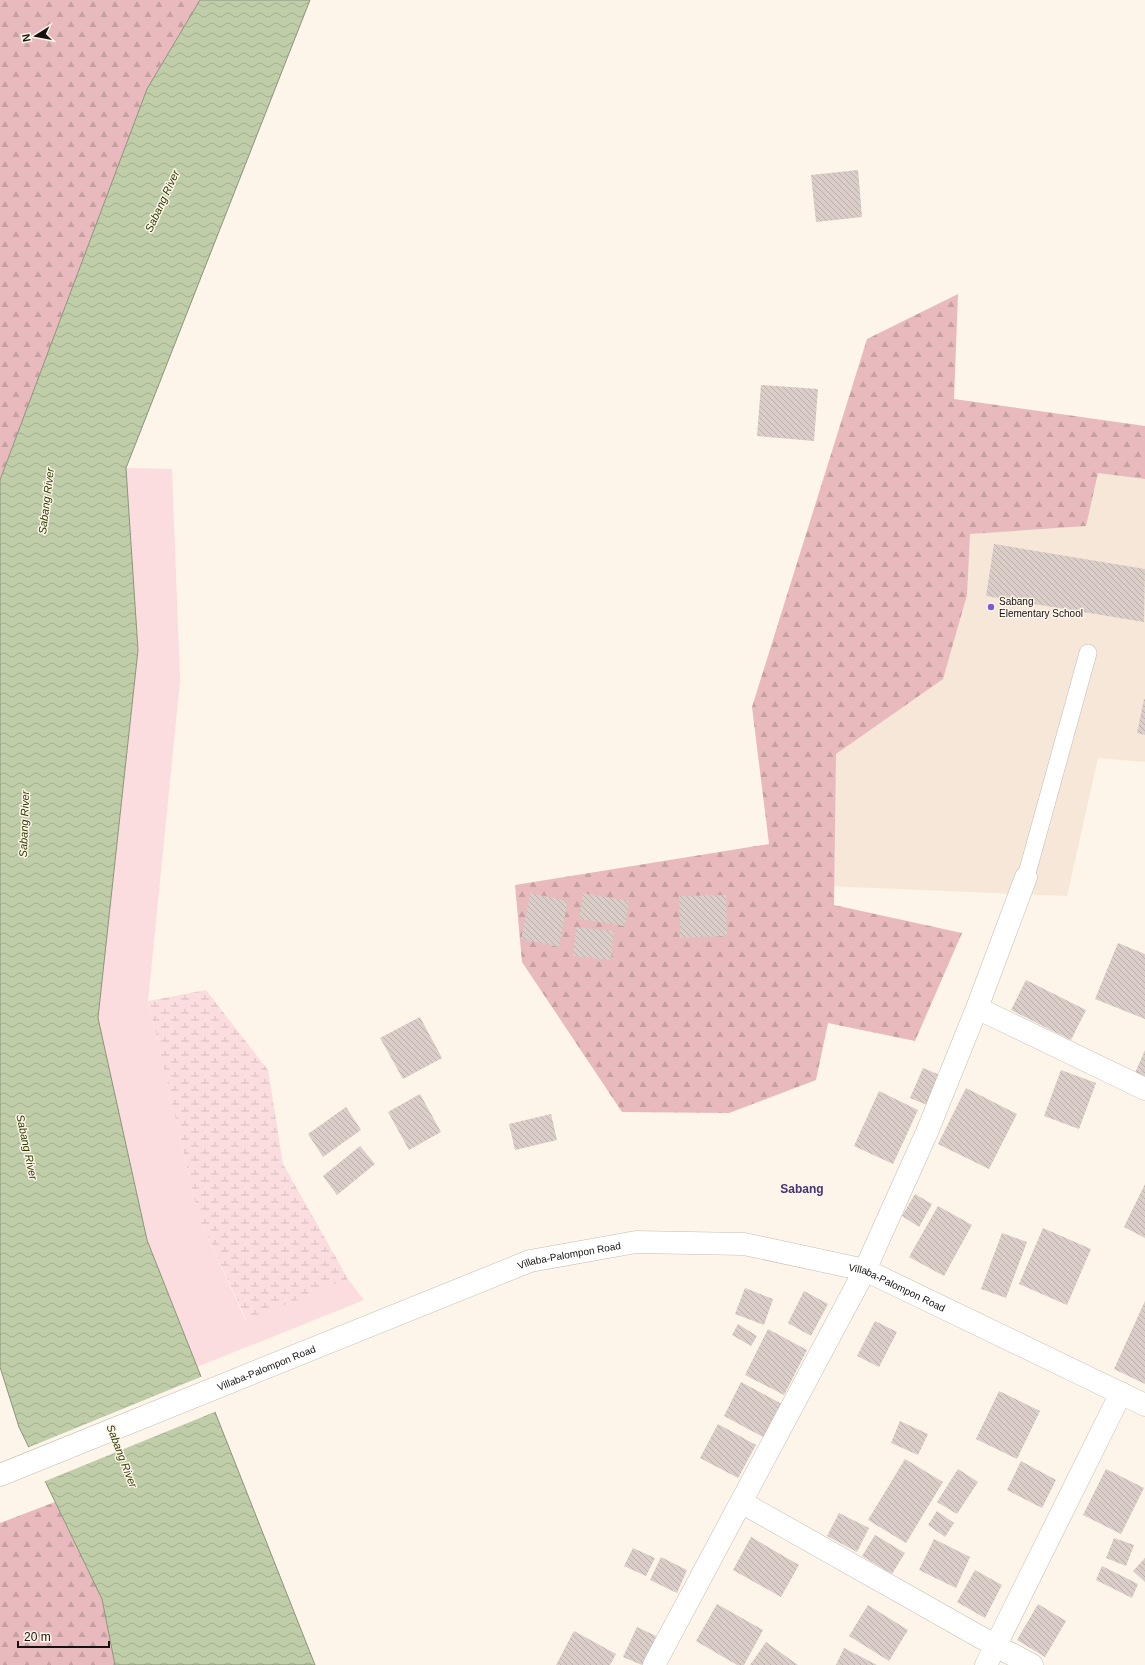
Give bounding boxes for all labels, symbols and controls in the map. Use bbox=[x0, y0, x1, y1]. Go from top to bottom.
north arrow bbox=[16, 16, 56, 56]
text: N bbox=[20, 33, 33, 43]
water label: Sabang River bbox=[142, 167, 182, 234]
water label: Sabang River bbox=[36, 466, 56, 535]
place label: Sabang Elementary School bbox=[999, 596, 1083, 619]
marker: Sabang Elementary School bbox=[986, 602, 996, 612]
water label: Sabang River bbox=[17, 789, 31, 858]
water label: Sabang River bbox=[14, 1113, 40, 1182]
district label: Sabang bbox=[780, 1182, 824, 1196]
street label: Villaba-Palompon Road bbox=[516, 1240, 622, 1271]
street label: Villaba-Palompon Road bbox=[848, 1262, 947, 1314]
street label: Villaba-Palompon Road bbox=[216, 1343, 317, 1393]
water label: Sabang River bbox=[104, 1423, 140, 1491]
scale bar bbox=[18, 1623, 109, 1649]
text: 20 m bbox=[24, 1630, 51, 1644]

